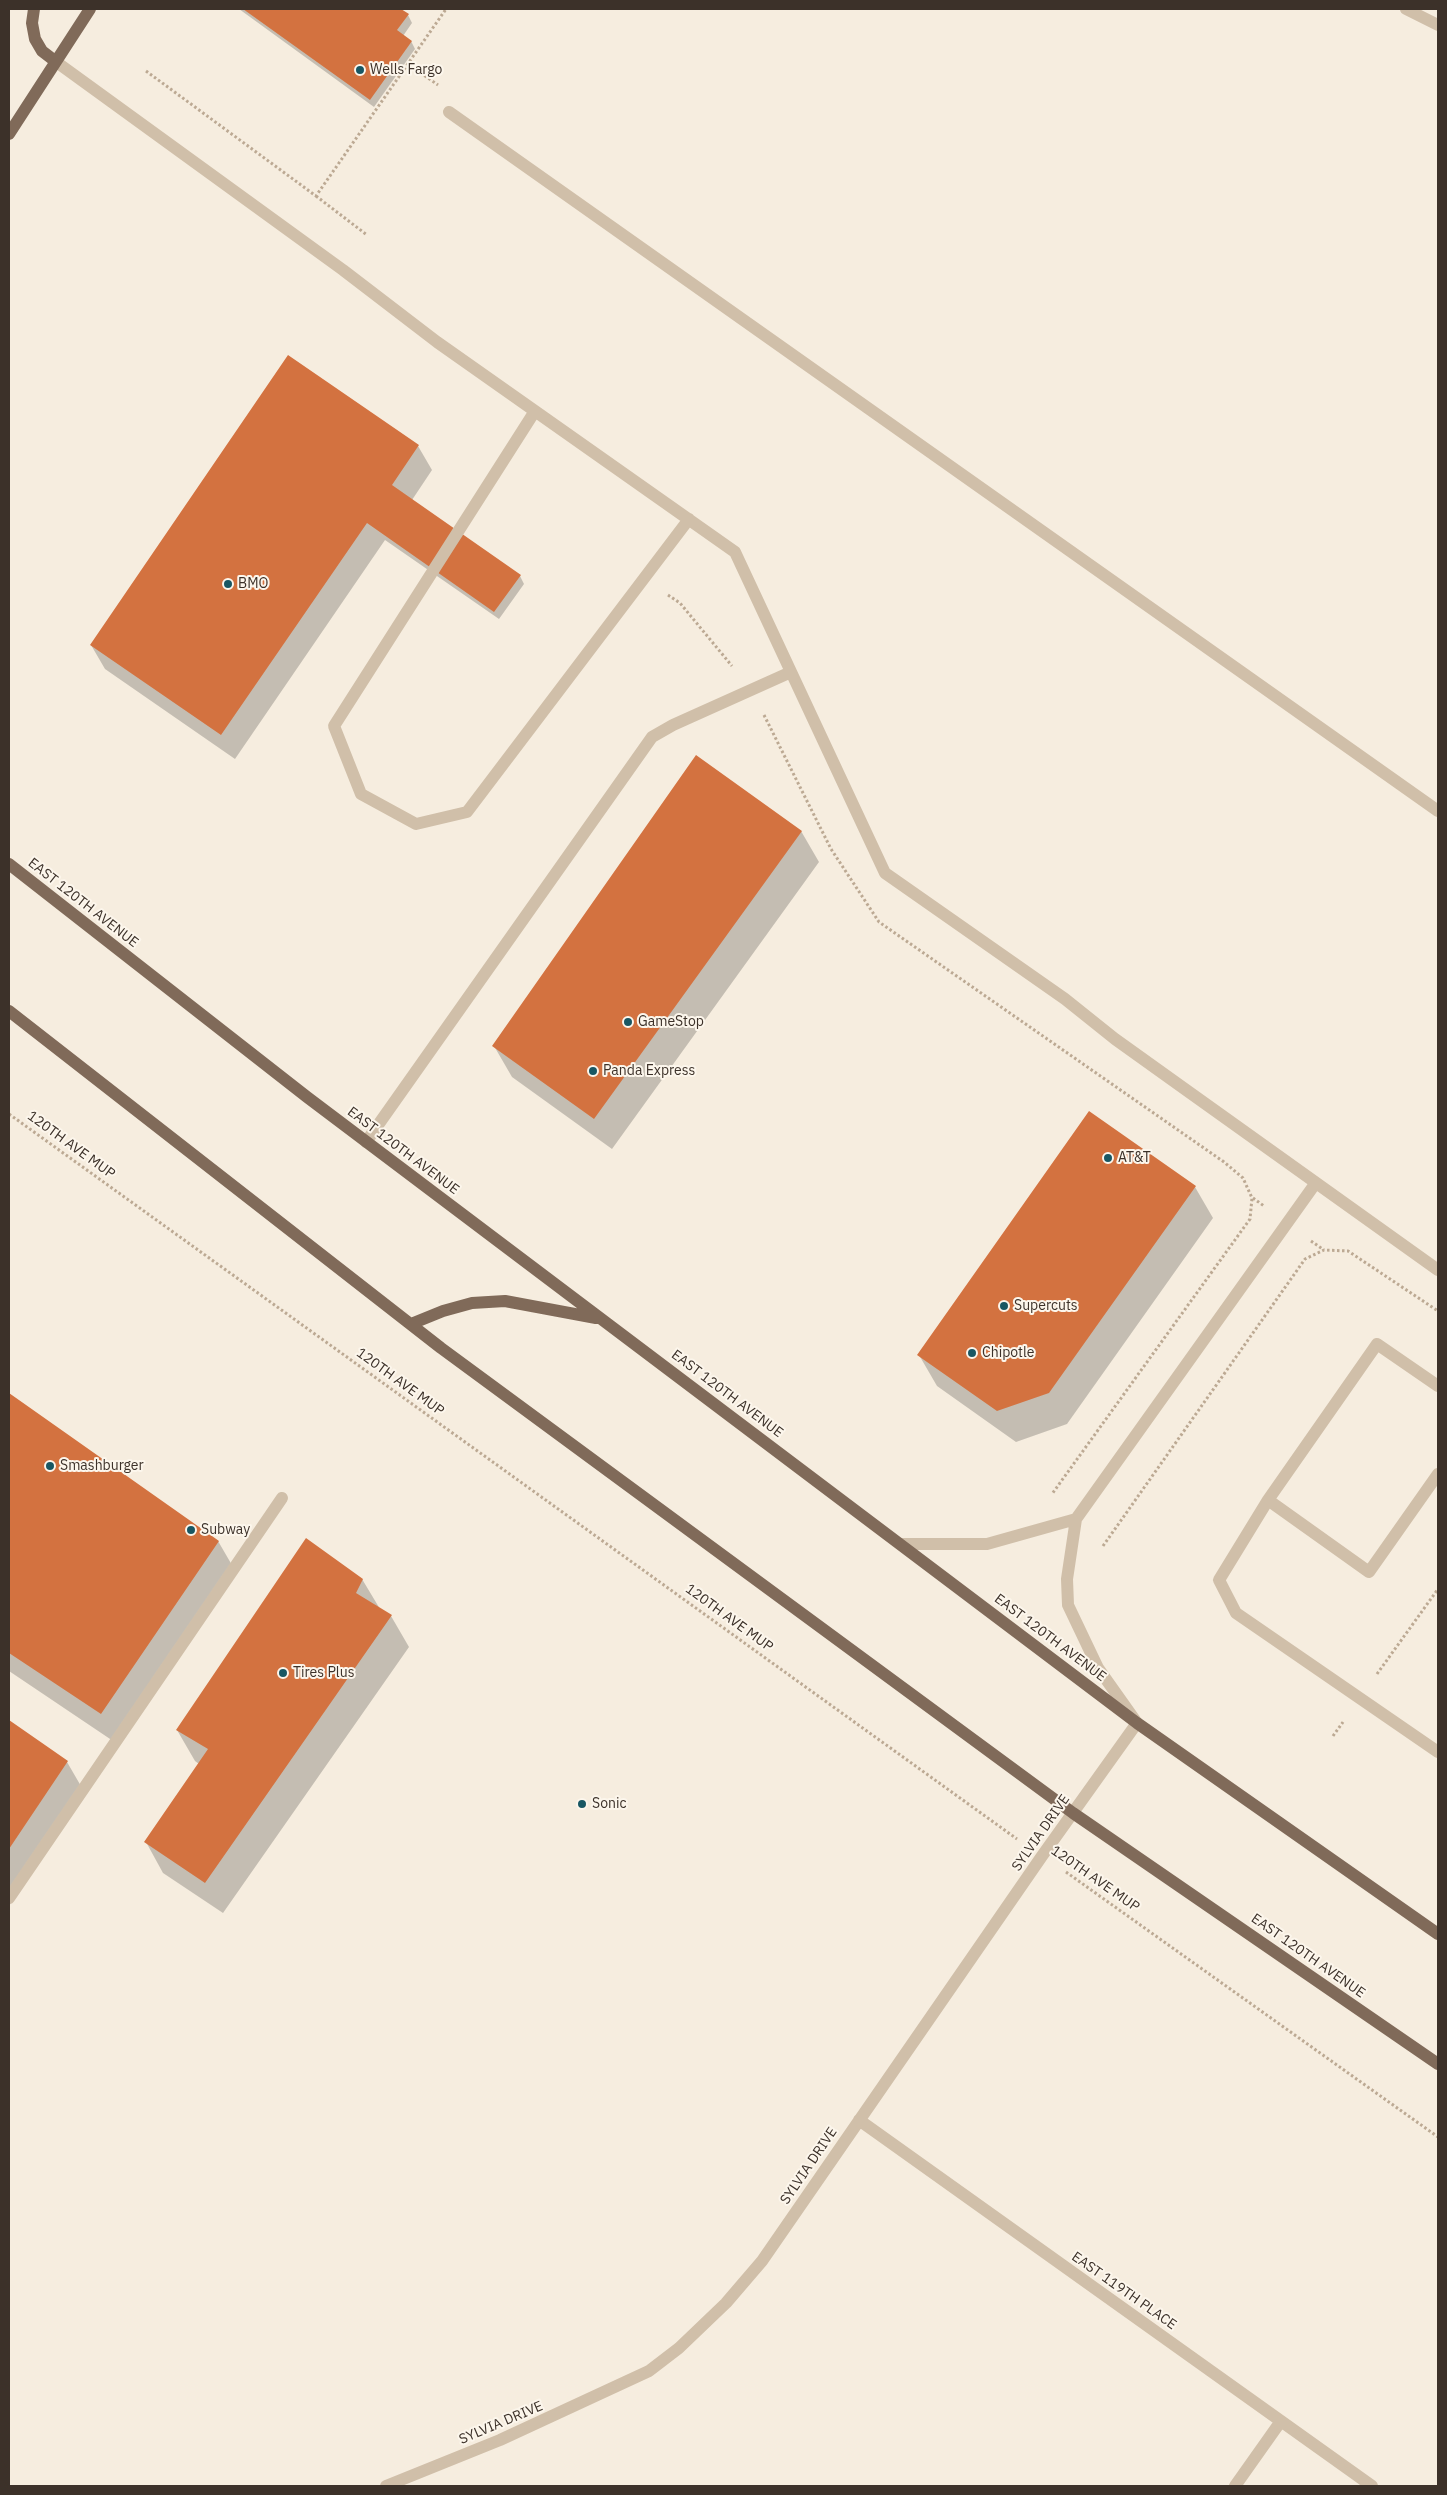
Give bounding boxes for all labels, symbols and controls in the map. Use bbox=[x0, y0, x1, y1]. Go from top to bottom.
place label: Wells Fargo bbox=[370, 62, 442, 78]
marker: Wells Fargo bbox=[354, 64, 366, 76]
place label: BMO bbox=[238, 576, 268, 592]
marker: BMO bbox=[222, 578, 234, 590]
street label: EAST 120TH AVENUE bbox=[24, 855, 142, 951]
place label: GameStop bbox=[638, 1014, 704, 1030]
marker: GameStop bbox=[622, 1016, 634, 1028]
place label: Panda Express bbox=[603, 1063, 695, 1079]
marker: Panda Express bbox=[587, 1065, 599, 1077]
street label: EAST 120TH AVENUE bbox=[344, 1104, 462, 1198]
street label: 120TH AVE MUP bbox=[24, 1108, 118, 1182]
place label: AT&T bbox=[1118, 1150, 1151, 1166]
marker: AT&T bbox=[1102, 1152, 1114, 1164]
place label: Supercuts bbox=[1014, 1298, 1078, 1314]
marker: Supercuts bbox=[998, 1300, 1010, 1312]
street label: 120TH AVE MUP bbox=[353, 1345, 447, 1419]
place label: Chipotle bbox=[982, 1345, 1035, 1361]
street label: EAST 120TH AVENUE bbox=[668, 1347, 786, 1441]
marker: Chipotle bbox=[966, 1347, 978, 1359]
place label: Smashburger bbox=[60, 1458, 144, 1474]
marker: Smashburger bbox=[44, 1460, 56, 1472]
place label: Subway bbox=[201, 1522, 250, 1538]
marker: Subway bbox=[185, 1524, 197, 1536]
street label: 120TH AVE MUP bbox=[682, 1581, 776, 1655]
street label: EAST 120TH AVENUE bbox=[991, 1591, 1109, 1685]
place label: Tires Plus bbox=[293, 1665, 354, 1681]
marker: Tires Plus bbox=[277, 1667, 289, 1679]
street label: SYLVIA DRIVE bbox=[1008, 1792, 1074, 1874]
place label: Sonic bbox=[592, 1796, 626, 1812]
marker: Sonic bbox=[576, 1798, 588, 1810]
street label: 120TH AVE MUP bbox=[1048, 1842, 1142, 1916]
street label: EAST 120TH AVENUE bbox=[1248, 1910, 1368, 2002]
street label: SYLVIA DRIVE bbox=[777, 2124, 841, 2208]
street label: EAST 119TH PLACE bbox=[1068, 2249, 1180, 2333]
street label: SYLVIA DRIVE bbox=[457, 2398, 545, 2448]

